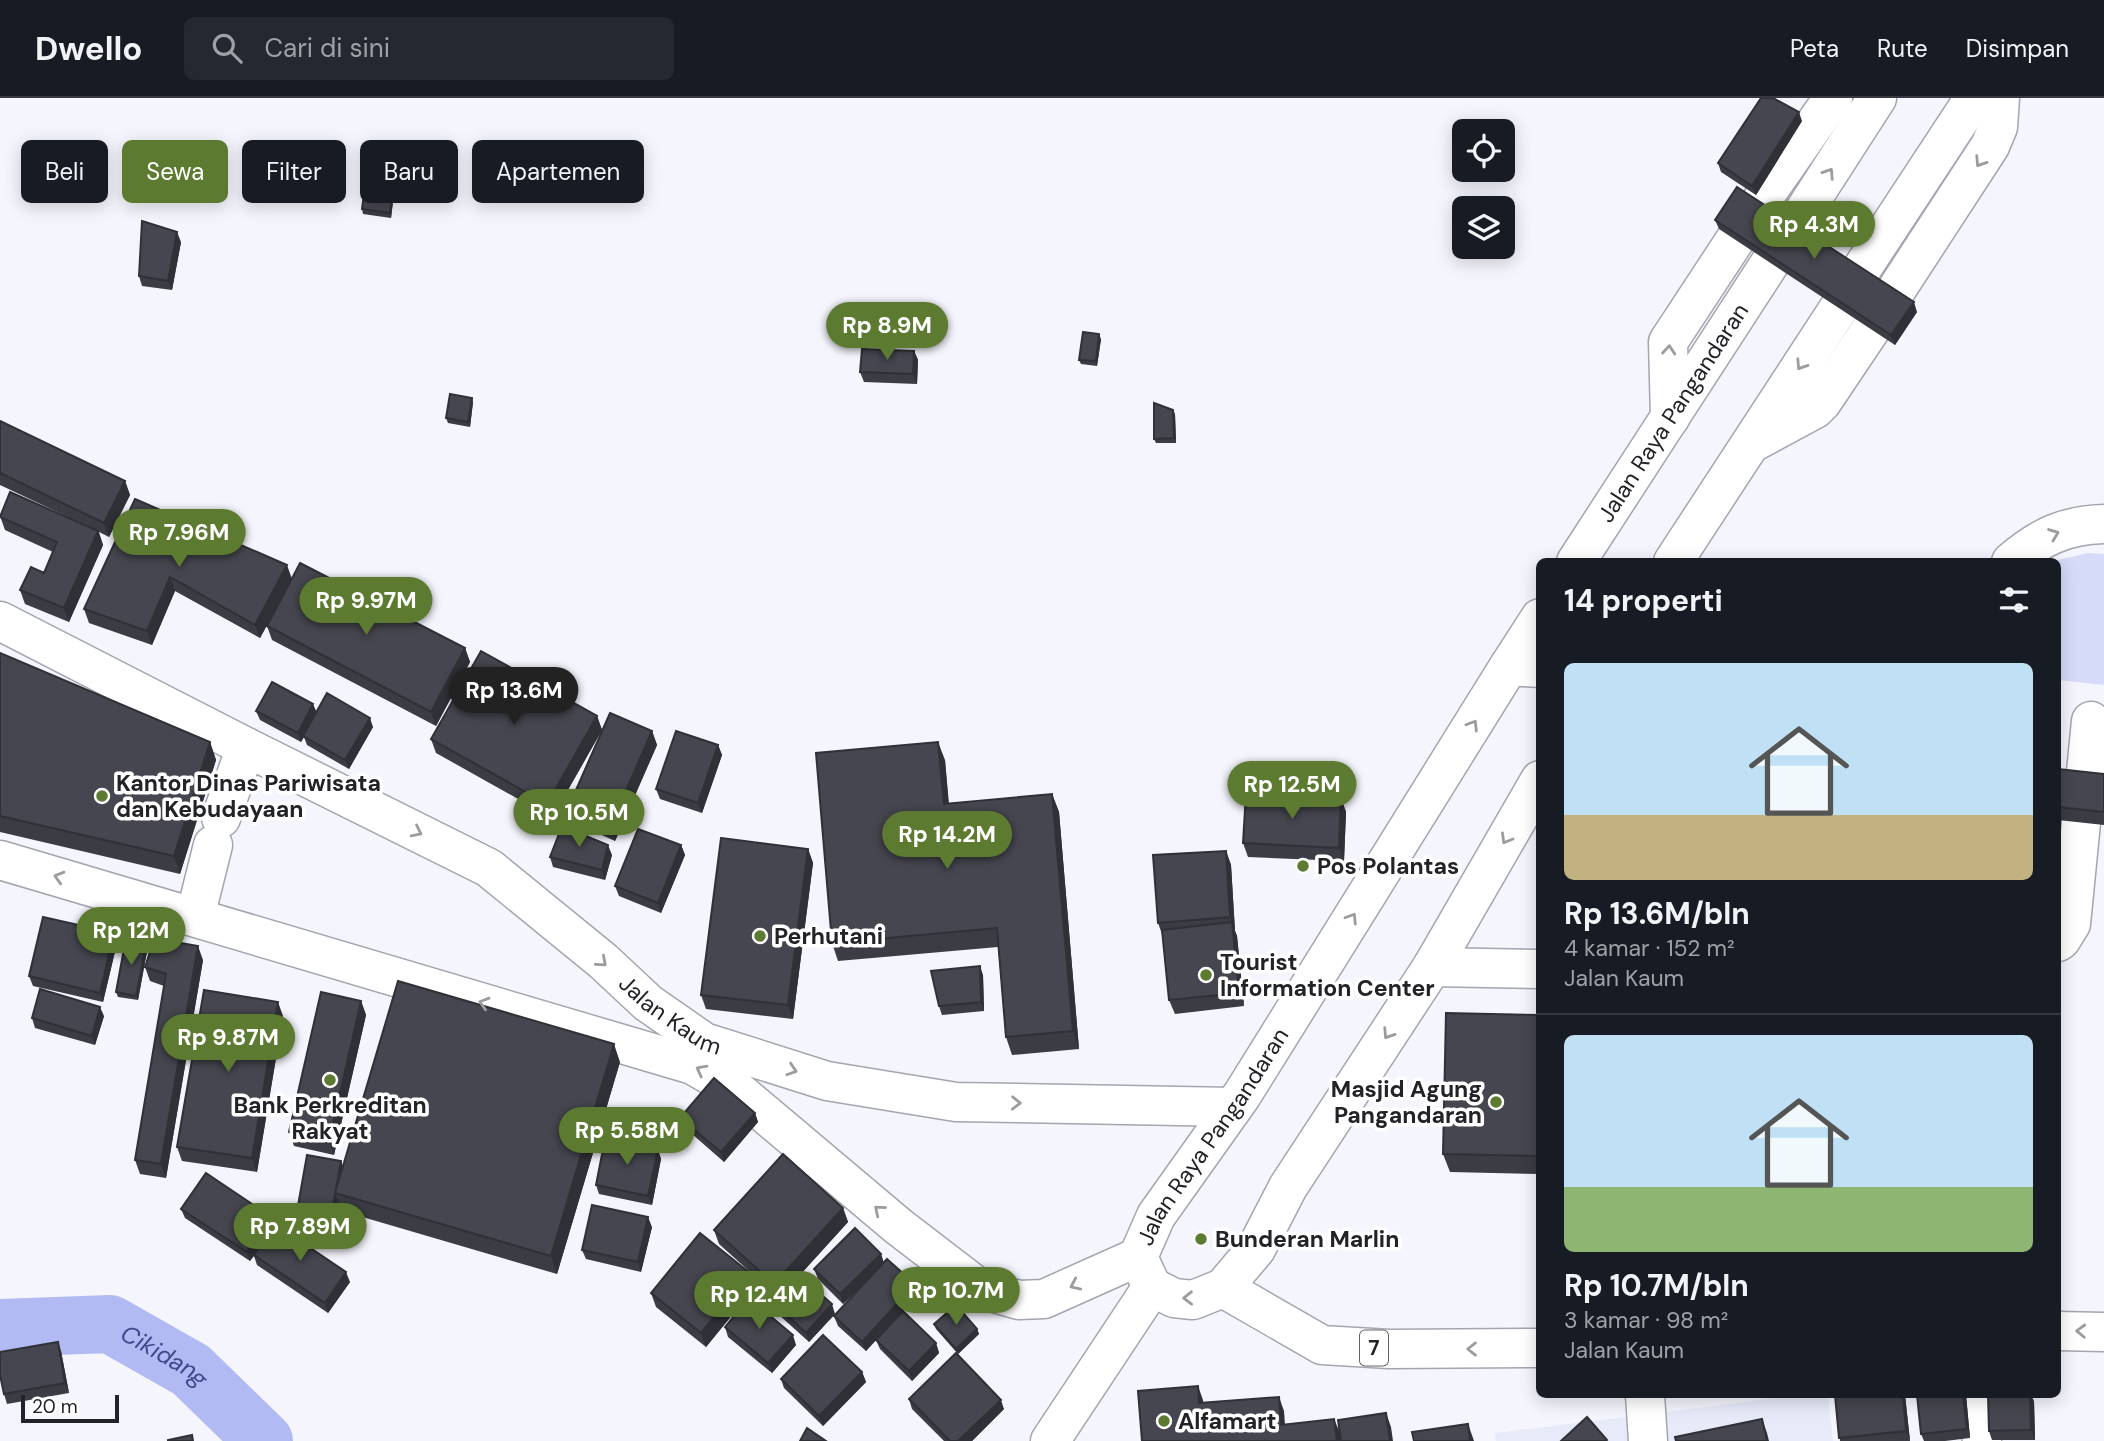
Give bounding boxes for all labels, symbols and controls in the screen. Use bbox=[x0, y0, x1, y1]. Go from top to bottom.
search box bbox=[184, 17, 674, 80]
text: Dwello bbox=[35, 27, 142, 70]
icon: search bbox=[208, 29, 246, 67]
text: Cari di sini bbox=[264, 31, 390, 65]
text: Peta bbox=[1790, 33, 1839, 64]
text: Rute bbox=[1877, 33, 1928, 64]
text: Disimpan bbox=[1966, 33, 2069, 64]
map controls bbox=[1452, 119, 1515, 259]
button: locate bbox=[1452, 119, 1515, 182]
chip: Beli bbox=[21, 140, 108, 203]
chip: Sewa bbox=[122, 140, 228, 203]
chip: Filter bbox=[242, 140, 346, 203]
chip: Baru bbox=[360, 140, 458, 203]
chip: Apartemen bbox=[472, 140, 644, 203]
one-way arrow bbox=[1975, 154, 1988, 167]
one-way arrow bbox=[1821, 167, 1834, 180]
button: layers bbox=[1452, 196, 1515, 259]
pin: Rp 4.3M bbox=[1749, 202, 1879, 261]
text: Rp 4.3M bbox=[1769, 209, 1859, 239]
street label: Jalan Raya Pangandaran bbox=[1591, 297, 1755, 528]
pin: Rp 8.9M bbox=[822, 302, 952, 362]
text: Rp 8.9M bbox=[842, 310, 932, 340]
one-way arrow bbox=[1661, 344, 1676, 355]
one-way arrow bbox=[1797, 357, 1809, 370]
pin: Rp 7.96M bbox=[107, 510, 251, 569]
text: Rp 7.96M bbox=[129, 517, 229, 547]
one-way arrow bbox=[2047, 528, 2059, 542]
pin: Rp 9.97M bbox=[294, 578, 438, 637]
text: 14 properti bbox=[1564, 581, 1723, 620]
icon: filters bbox=[1995, 581, 2033, 619]
text: Rp 9.97M bbox=[315, 585, 417, 615]
pin: Rp 13.6M bbox=[442, 668, 586, 727]
text: Rp 13.6M bbox=[465, 675, 563, 705]
icon: home bbox=[1736, 708, 1862, 834]
one-way arrow bbox=[1464, 720, 1477, 733]
pin: Rp 12.5M bbox=[1220, 762, 1364, 821]
place label: Kantor Dinas Pariwisata dan Kebudayaan bbox=[116, 768, 381, 824]
text: Rp 12.5M bbox=[1243, 769, 1341, 799]
marker: Kantor Dinas Pariwisata dan Kebudayaan bbox=[94, 788, 110, 804]
pin: Rp 10.5M bbox=[507, 790, 651, 849]
text: Rp 10.5M bbox=[529, 797, 629, 827]
pin: Rp 14.2M bbox=[875, 812, 1019, 871]
text: Rp 14.2M bbox=[898, 819, 996, 849]
one-way arrow bbox=[410, 823, 422, 837]
one-way arrow bbox=[1501, 832, 1514, 845]
place label: Pos Polantas bbox=[1317, 851, 1459, 881]
marker: Pos Polantas bbox=[1295, 858, 1311, 874]
one-way arrow bbox=[54, 871, 66, 886]
text: Rp 13.6M/bln bbox=[1564, 894, 1750, 933]
pin: Rp 12M bbox=[74, 908, 188, 967]
one-way arrow bbox=[1344, 913, 1357, 926]
text: Rp 12M bbox=[92, 915, 170, 945]
place label: Perhutani bbox=[774, 921, 883, 951]
marker: Perhutani bbox=[752, 928, 768, 944]
text: 4 kamar · 152 m² bbox=[1564, 933, 1735, 963]
place label: Tourist Information Center bbox=[1220, 947, 1435, 1003]
one-way arrow bbox=[594, 954, 607, 966]
text: Jalan Kaum bbox=[1564, 963, 1684, 993]
marker: Tourist Information Center bbox=[1198, 967, 1214, 983]
street label: Jalan Kaum bbox=[612, 968, 725, 1062]
one-way arrow bbox=[478, 997, 490, 1012]
pin: Rp 9.87M bbox=[156, 1014, 300, 1074]
text: Rp 9.87M bbox=[177, 1022, 279, 1052]
street label: Jalan Raya Pangandaran bbox=[1130, 1022, 1295, 1250]
one-way arrow bbox=[1384, 1026, 1397, 1039]
one-way arrow bbox=[786, 1062, 798, 1077]
one-way arrow bbox=[695, 1065, 708, 1078]
marker: Bank Perkreditan Rakyat bbox=[322, 1072, 338, 1088]
place label: Masjid Agung Pangandaran bbox=[1331, 1074, 1482, 1130]
icon: home bbox=[1736, 1080, 1862, 1206]
place label: Bank Perkreditan Rakyat bbox=[233, 1090, 427, 1146]
marker: Masjid Agung Pangandaran bbox=[1488, 1094, 1504, 1110]
one-way arrow bbox=[1011, 1096, 1022, 1111]
pin: Rp 5.58M bbox=[555, 1108, 699, 1167]
text: Rp 5.58M bbox=[575, 1115, 679, 1145]
pin: Rp 7.89M bbox=[228, 1204, 372, 1263]
one-way arrow bbox=[875, 1206, 888, 1218]
text: Rp 7.89M bbox=[250, 1211, 350, 1241]
place label: Bunderan Marlin bbox=[1215, 1224, 1399, 1254]
marker: Bunderan Marlin bbox=[1193, 1231, 1209, 1247]
text: Rp 10.7M/bln bbox=[1564, 1266, 1749, 1305]
pin: Rp 10.7M bbox=[884, 1268, 1028, 1327]
pin: Rp 12.4M bbox=[687, 1272, 831, 1331]
text: Rp 10.7M bbox=[908, 1275, 1004, 1305]
one-way arrow bbox=[1070, 1277, 1082, 1291]
text: Rp 12.4M bbox=[710, 1279, 808, 1309]
one-way arrow bbox=[1182, 1290, 1193, 1305]
text: 3 kamar · 98 m² bbox=[1564, 1305, 1728, 1335]
water label: Cikidang bbox=[115, 1317, 216, 1394]
one-way arrow bbox=[2075, 1324, 2086, 1339]
road number: 7 bbox=[1360, 1330, 1388, 1366]
text: Jalan Kaum bbox=[1564, 1335, 1684, 1365]
one-way arrow bbox=[1466, 1341, 1477, 1357]
scale bar bbox=[21, 1392, 119, 1424]
text: 20 m bbox=[32, 1394, 78, 1419]
place label: Alfamart bbox=[1178, 1406, 1277, 1436]
marker: Alfamart bbox=[1156, 1413, 1172, 1429]

